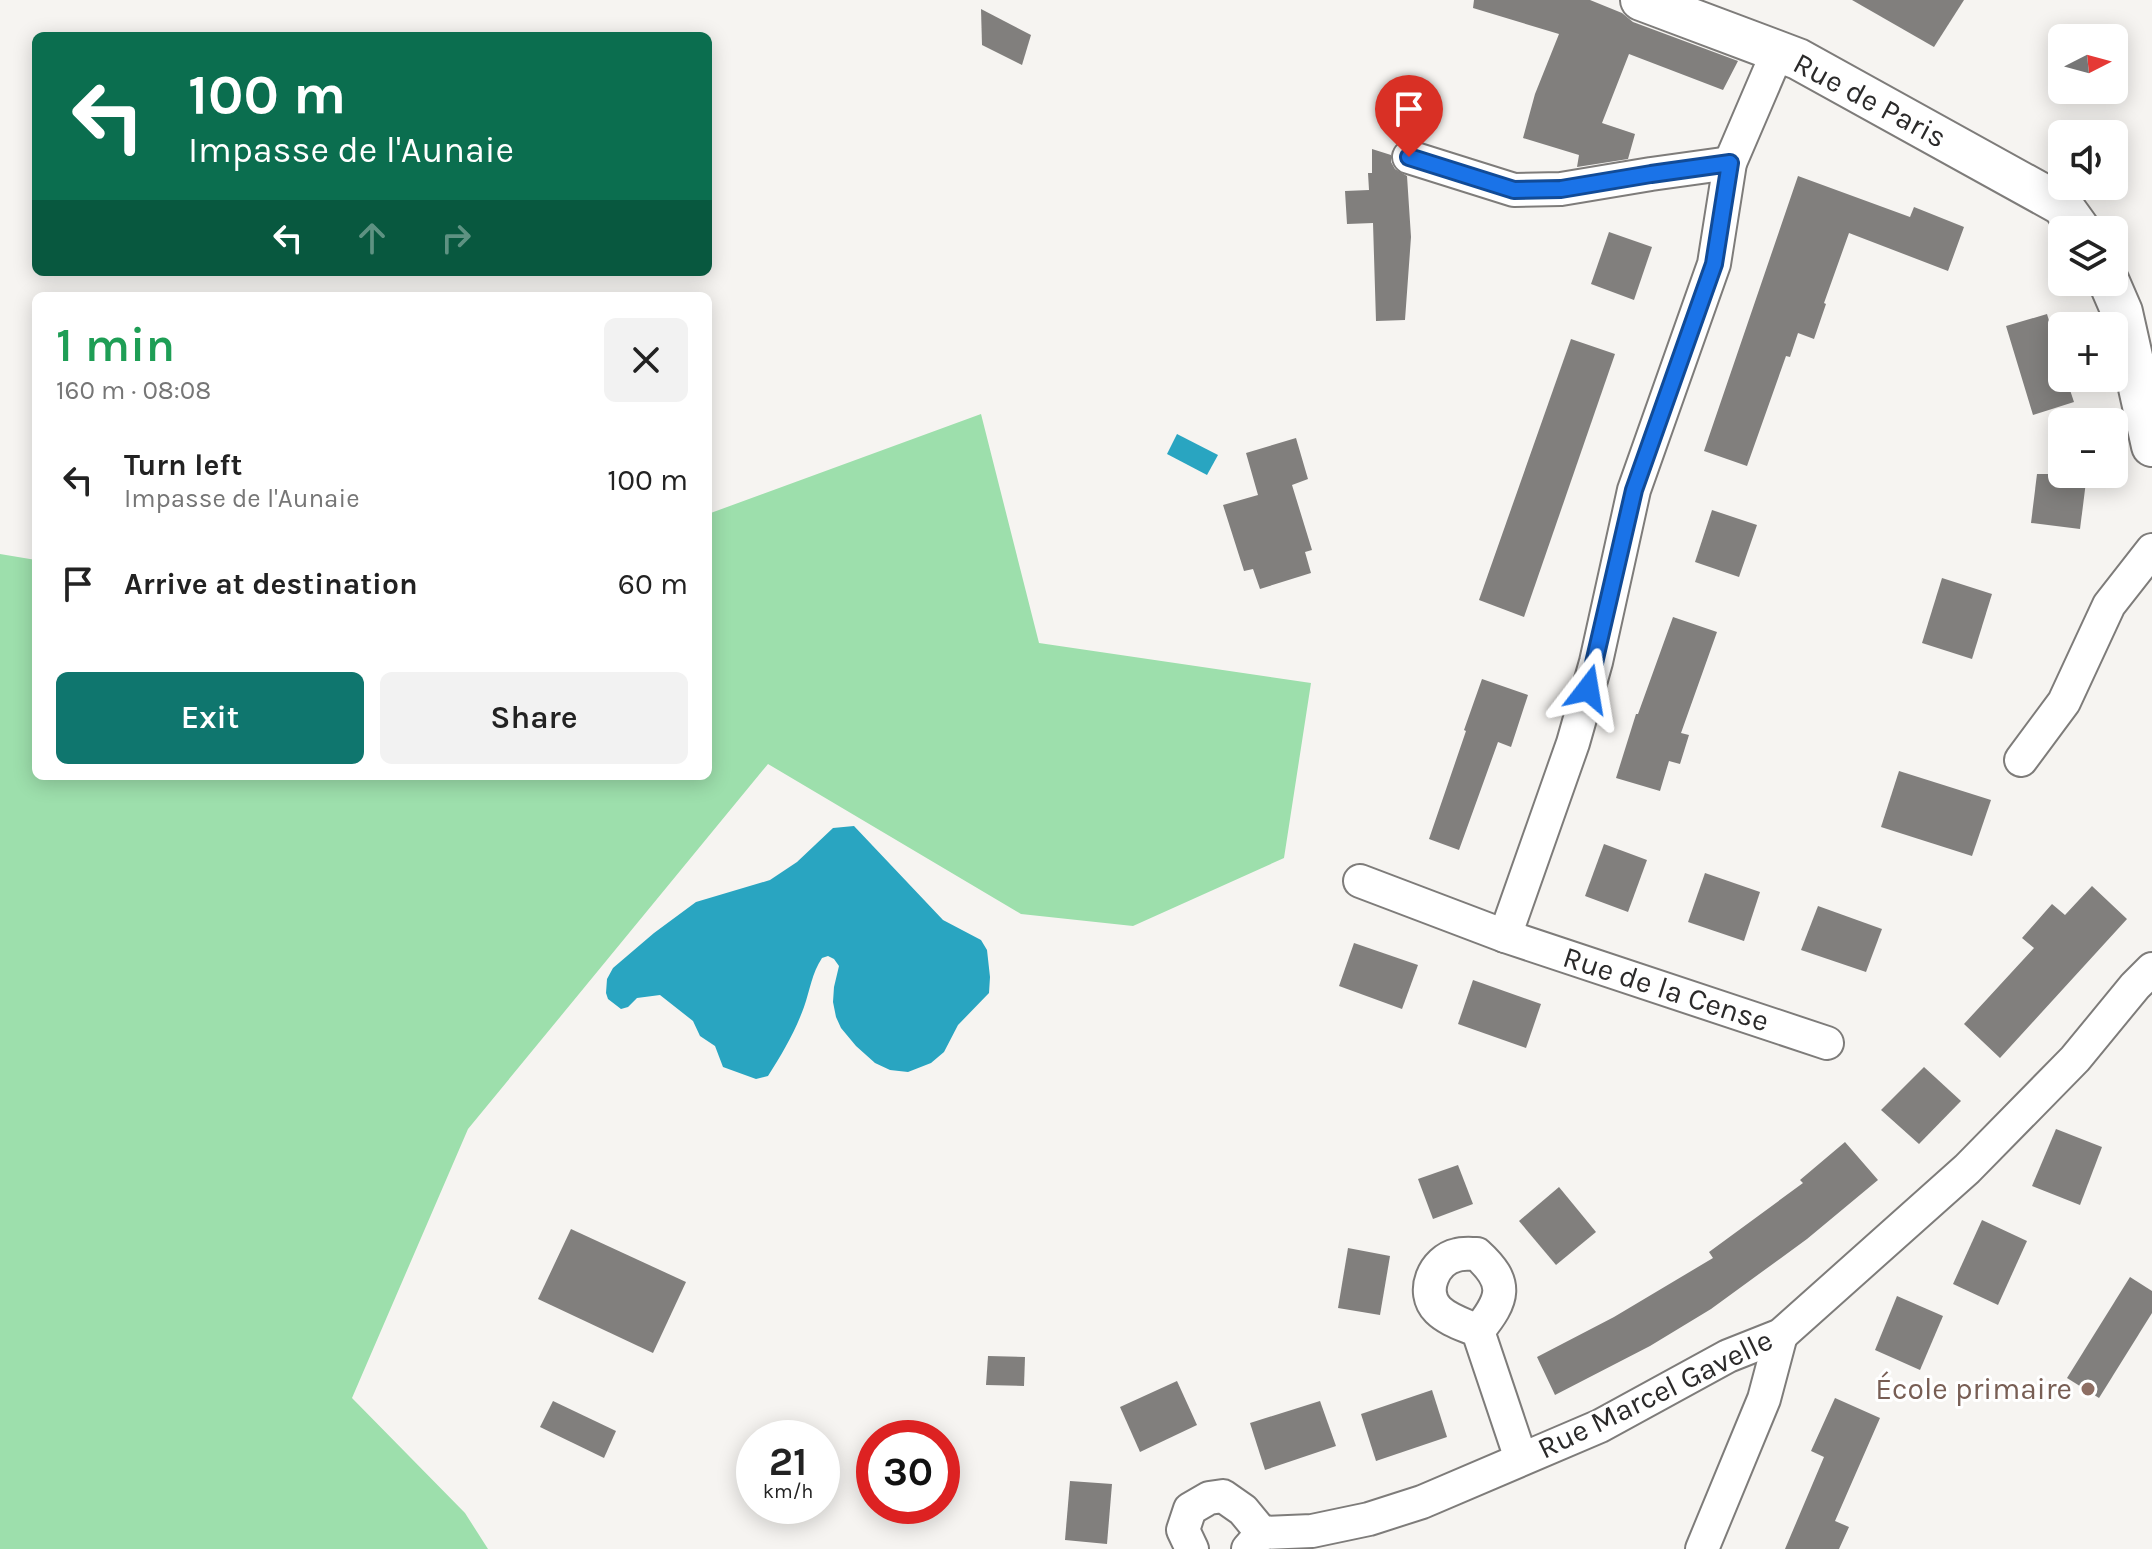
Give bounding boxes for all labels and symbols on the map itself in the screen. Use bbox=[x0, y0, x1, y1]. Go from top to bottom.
north arrow bbox=[2048, 24, 2128, 104]
street label: Rue de Paris bbox=[1787, 45, 1953, 155]
pin bbox=[1375, 75, 1443, 157]
position arrow bbox=[1546, 647, 1630, 731]
street label: Rue de la Cense bbox=[1558, 939, 1774, 1039]
street label: Rue Marcel Gavelle bbox=[1532, 1322, 1778, 1466]
place label: École primaire bbox=[1875, 1371, 2072, 1407]
marker: École primaire bbox=[2079, 1380, 2097, 1398]
speed limit sign: 30 bbox=[856, 1420, 960, 1524]

